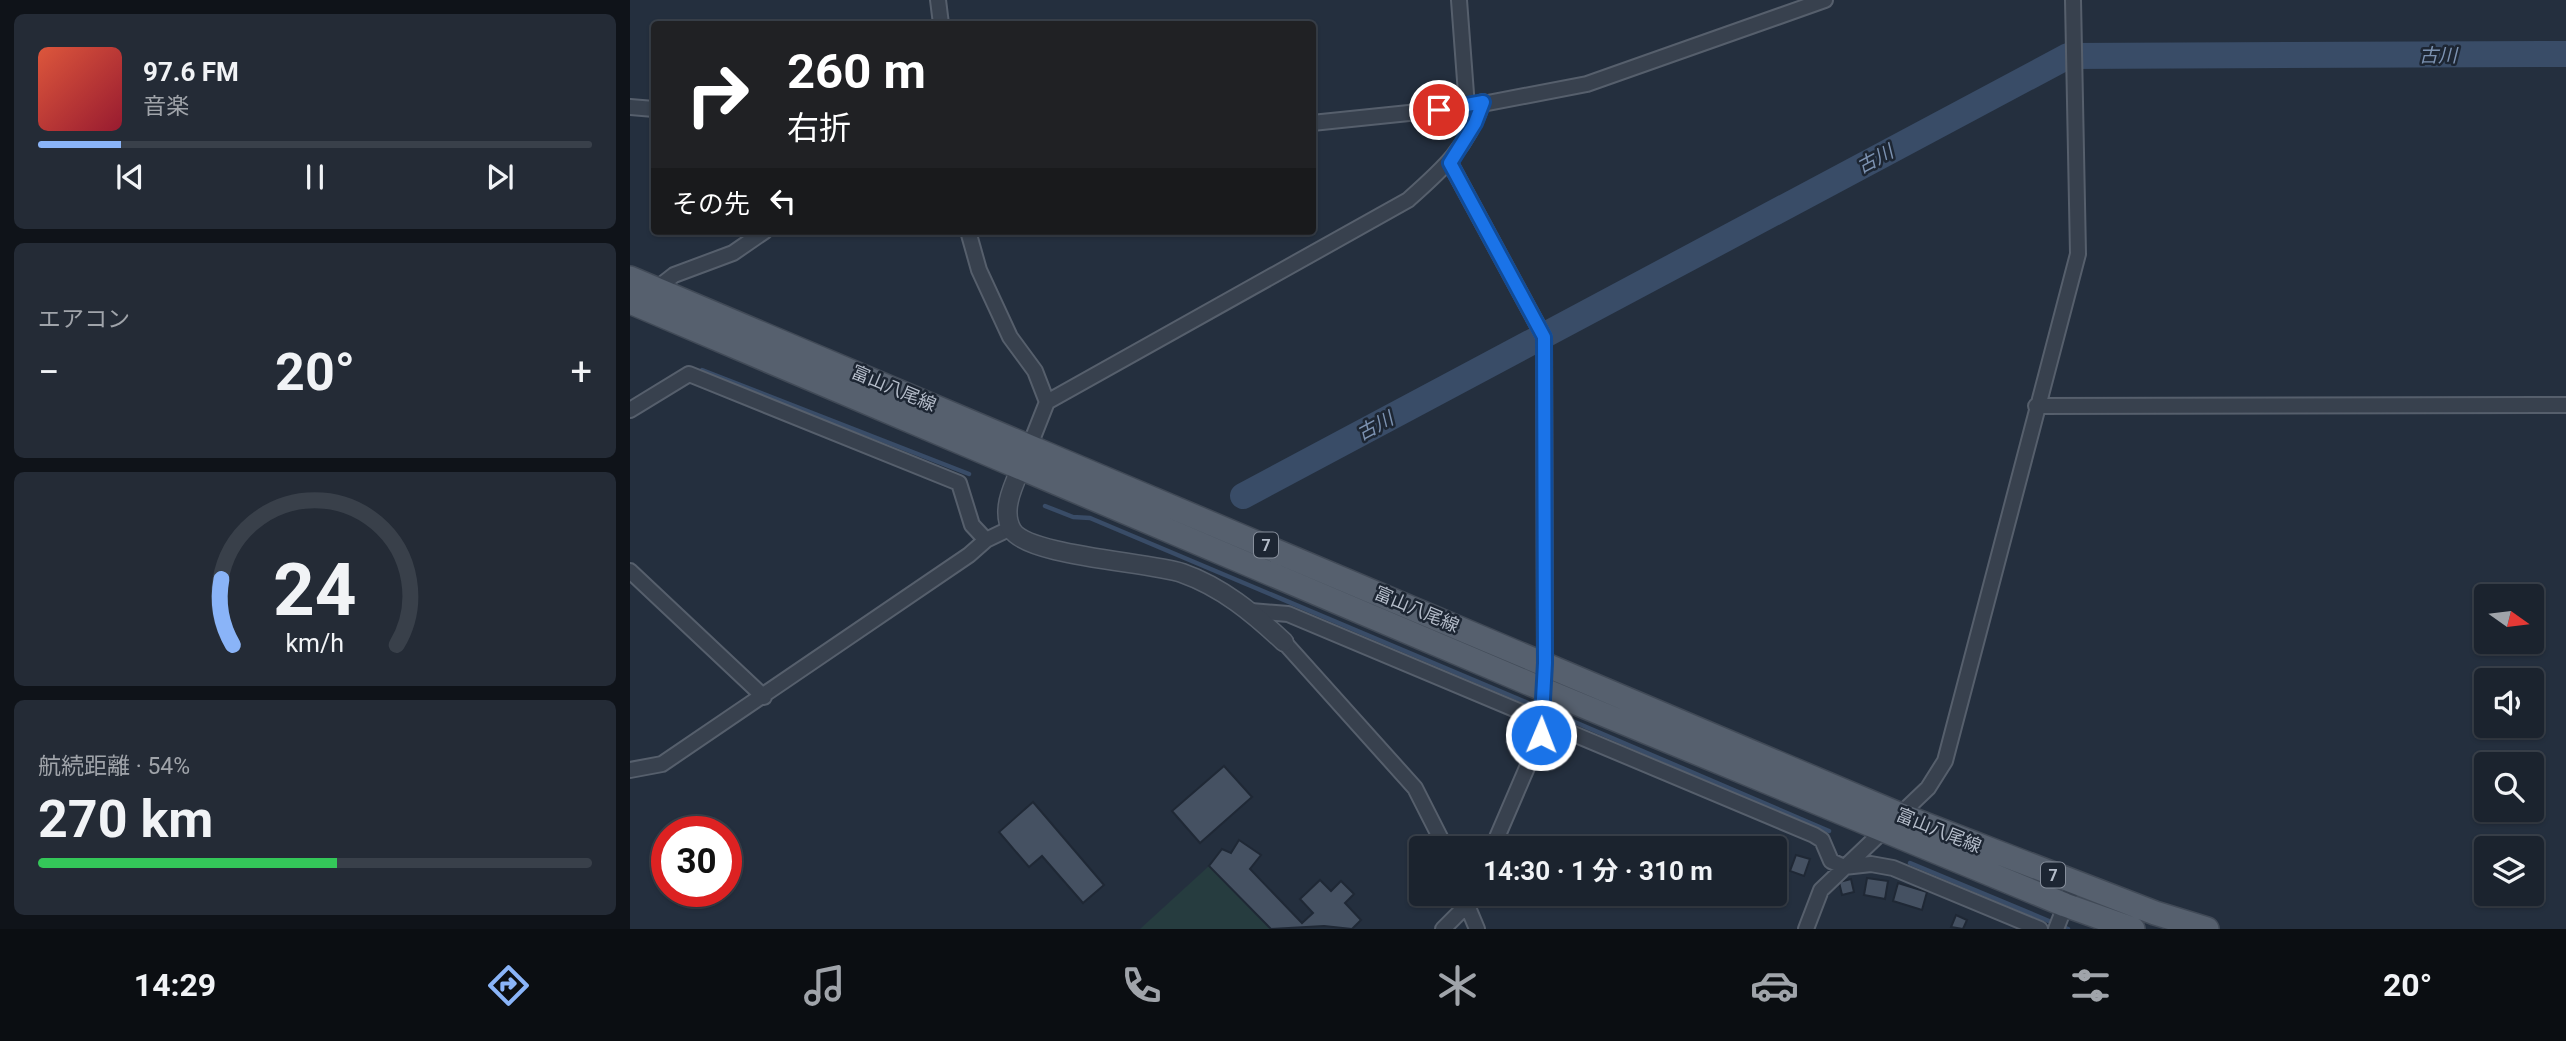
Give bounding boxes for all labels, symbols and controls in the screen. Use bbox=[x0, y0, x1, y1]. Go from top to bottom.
text: 260 m bbox=[787, 43, 926, 100]
water label: 古川 bbox=[2419, 44, 2459, 67]
icon: right bbox=[672, 49, 763, 140]
text: 97.6 FM bbox=[143, 57, 239, 87]
pin bbox=[1409, 80, 1469, 140]
icon: arrive bbox=[1420, 91, 1458, 129]
text: 音楽 bbox=[143, 93, 189, 120]
text: 右折 bbox=[787, 109, 851, 147]
water label: 古川 bbox=[1853, 139, 1899, 178]
icon: previous bbox=[111, 158, 149, 196]
icon: pause bbox=[296, 158, 334, 196]
icon: next bbox=[481, 158, 519, 196]
icon: left bbox=[764, 182, 802, 220]
text: その先 bbox=[672, 189, 750, 219]
text: エアコン bbox=[38, 306, 130, 333]
text: 20° bbox=[275, 342, 355, 403]
text: − bbox=[38, 350, 60, 394]
text: + bbox=[570, 350, 592, 394]
street label: 富山八尾線 bbox=[848, 361, 940, 415]
water label: 古川 bbox=[1353, 406, 1399, 445]
road number: 7 bbox=[1254, 532, 1278, 558]
text: 24 bbox=[273, 547, 357, 633]
street label: 富山八尾線 bbox=[1371, 582, 1463, 636]
north arrow bbox=[2474, 584, 2544, 654]
map controls bbox=[2474, 584, 2544, 906]
text: km/h bbox=[286, 629, 344, 658]
button: sound bbox=[2474, 668, 2544, 738]
position arrow bbox=[1504, 698, 1578, 772]
button: search bbox=[2474, 752, 2544, 822]
text: 航続距離 · 54% bbox=[38, 753, 190, 780]
text: 270 km bbox=[38, 789, 213, 850]
street label: 富山八尾線 bbox=[1893, 803, 1985, 857]
speed limit sign: 30 bbox=[651, 816, 742, 907]
button: layers bbox=[2474, 836, 2544, 906]
text: 14:30 · 1 分 · 310 m bbox=[1483, 856, 1713, 886]
road number: 7 bbox=[2041, 862, 2065, 888]
icon: directions bbox=[484, 961, 533, 1010]
icon: music bbox=[800, 961, 849, 1010]
icon: phone bbox=[1117, 961, 1166, 1010]
icon: climate bbox=[1433, 961, 1482, 1010]
icon: car bbox=[1750, 961, 1799, 1010]
icon: filters bbox=[2066, 961, 2115, 1010]
text: 14:29 bbox=[134, 966, 216, 1004]
text: 20° bbox=[2383, 966, 2432, 1004]

